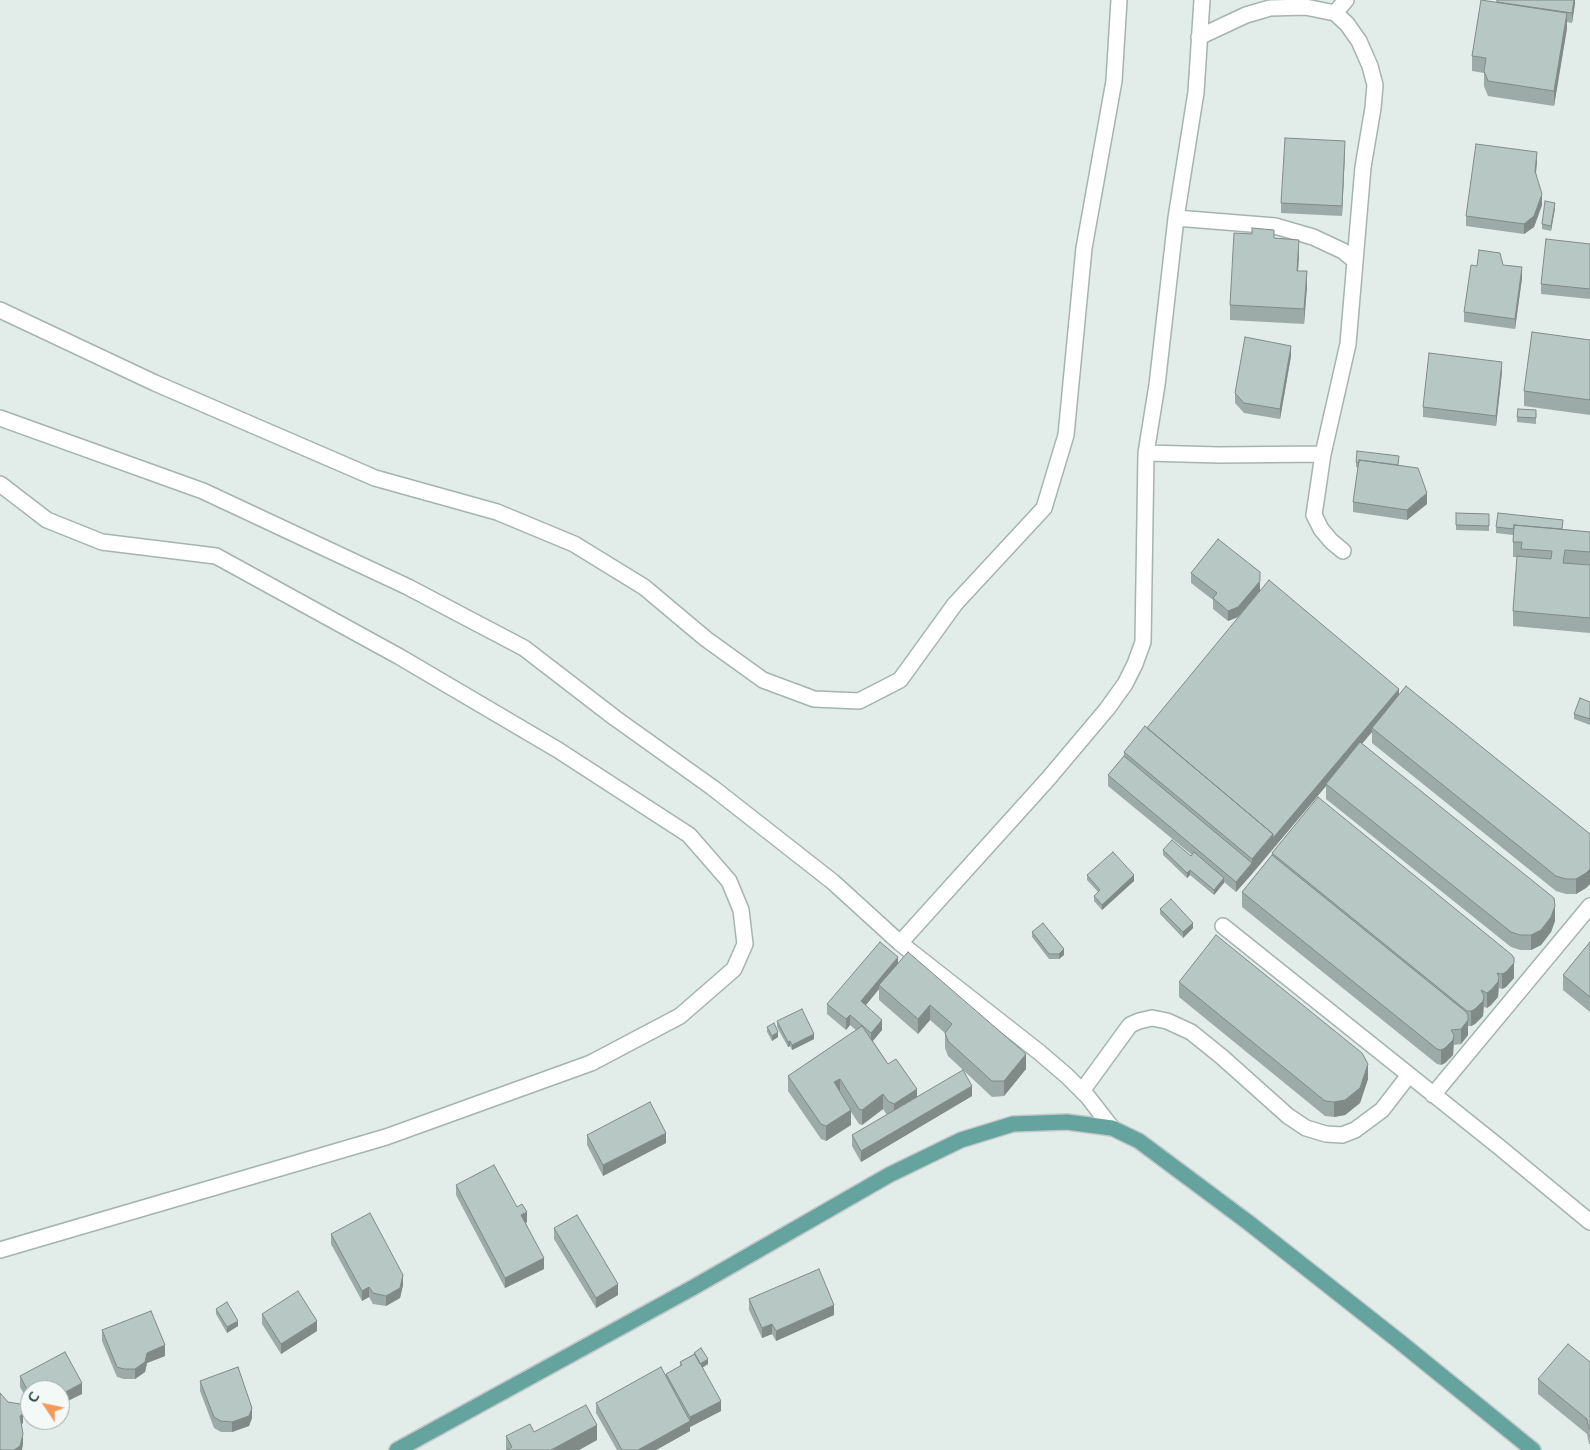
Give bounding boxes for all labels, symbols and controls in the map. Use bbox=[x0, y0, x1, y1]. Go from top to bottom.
north arrow bbox=[20, 1380, 70, 1430]
text: С bbox=[23, 1388, 44, 1406]

